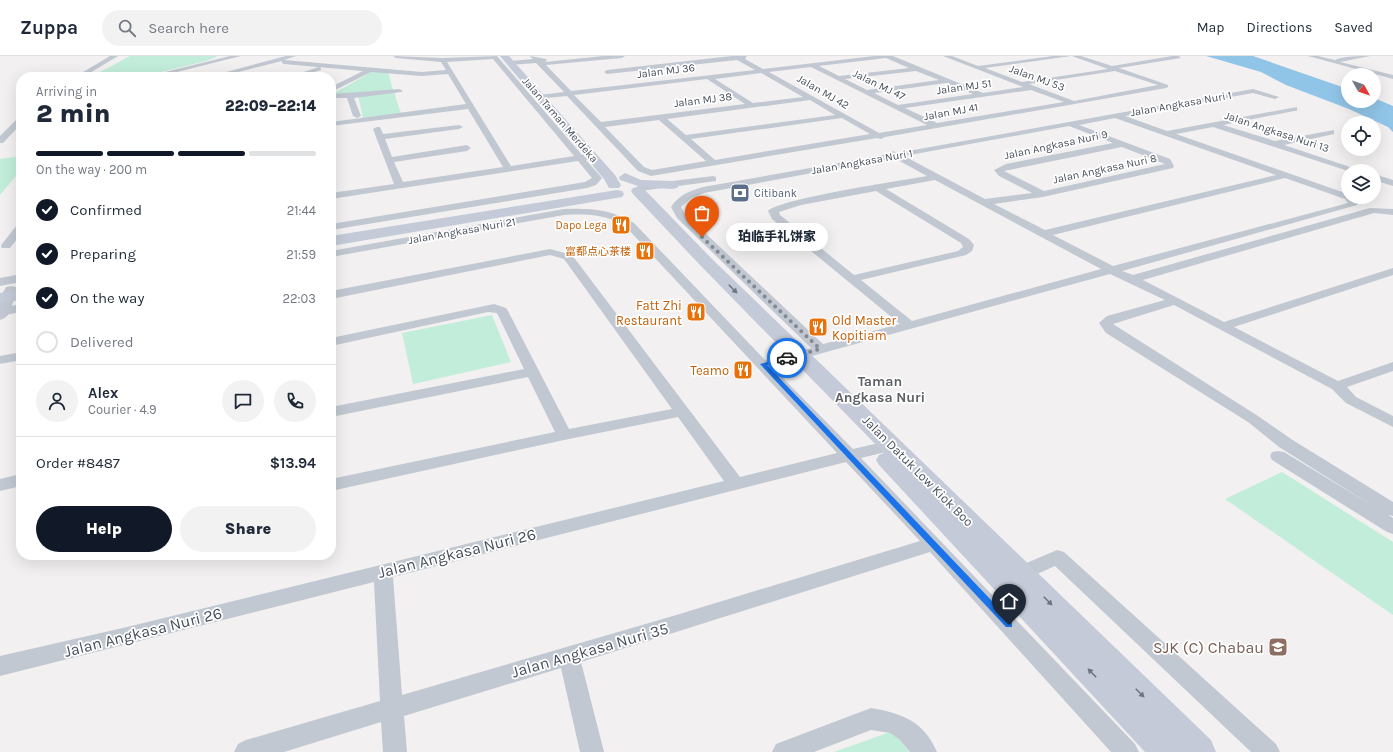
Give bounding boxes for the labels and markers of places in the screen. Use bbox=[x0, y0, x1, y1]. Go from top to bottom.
bank icon: Citibank bbox=[729, 182, 751, 204]
place label: Citibank bbox=[754, 187, 797, 200]
pin bbox=[685, 196, 719, 237]
restaurant icon: Dapo Lega bbox=[610, 214, 632, 236]
place label: Dapo Lega bbox=[556, 219, 607, 232]
callout: 珀临手礼饼家 bbox=[726, 223, 828, 251]
restaurant icon: 富都点心茶楼 bbox=[634, 240, 656, 262]
place label: 富都点心茶楼 bbox=[565, 245, 631, 258]
place label: Fatt Zhi Restaurant bbox=[616, 298, 682, 328]
restaurant icon: Fatt Zhi Restaurant bbox=[685, 301, 707, 323]
place label: Old Master Kopitiam bbox=[832, 313, 896, 343]
restaurant icon: Old Master Kopitiam bbox=[807, 316, 829, 338]
restaurant icon: Teamo bbox=[732, 359, 754, 381]
place label: Teamo bbox=[690, 363, 729, 378]
pin bbox=[992, 584, 1026, 625]
school or university icon: SJK (C) Chabau bbox=[1267, 636, 1289, 658]
place label: SJK (C) Chabau bbox=[1153, 638, 1264, 657]

